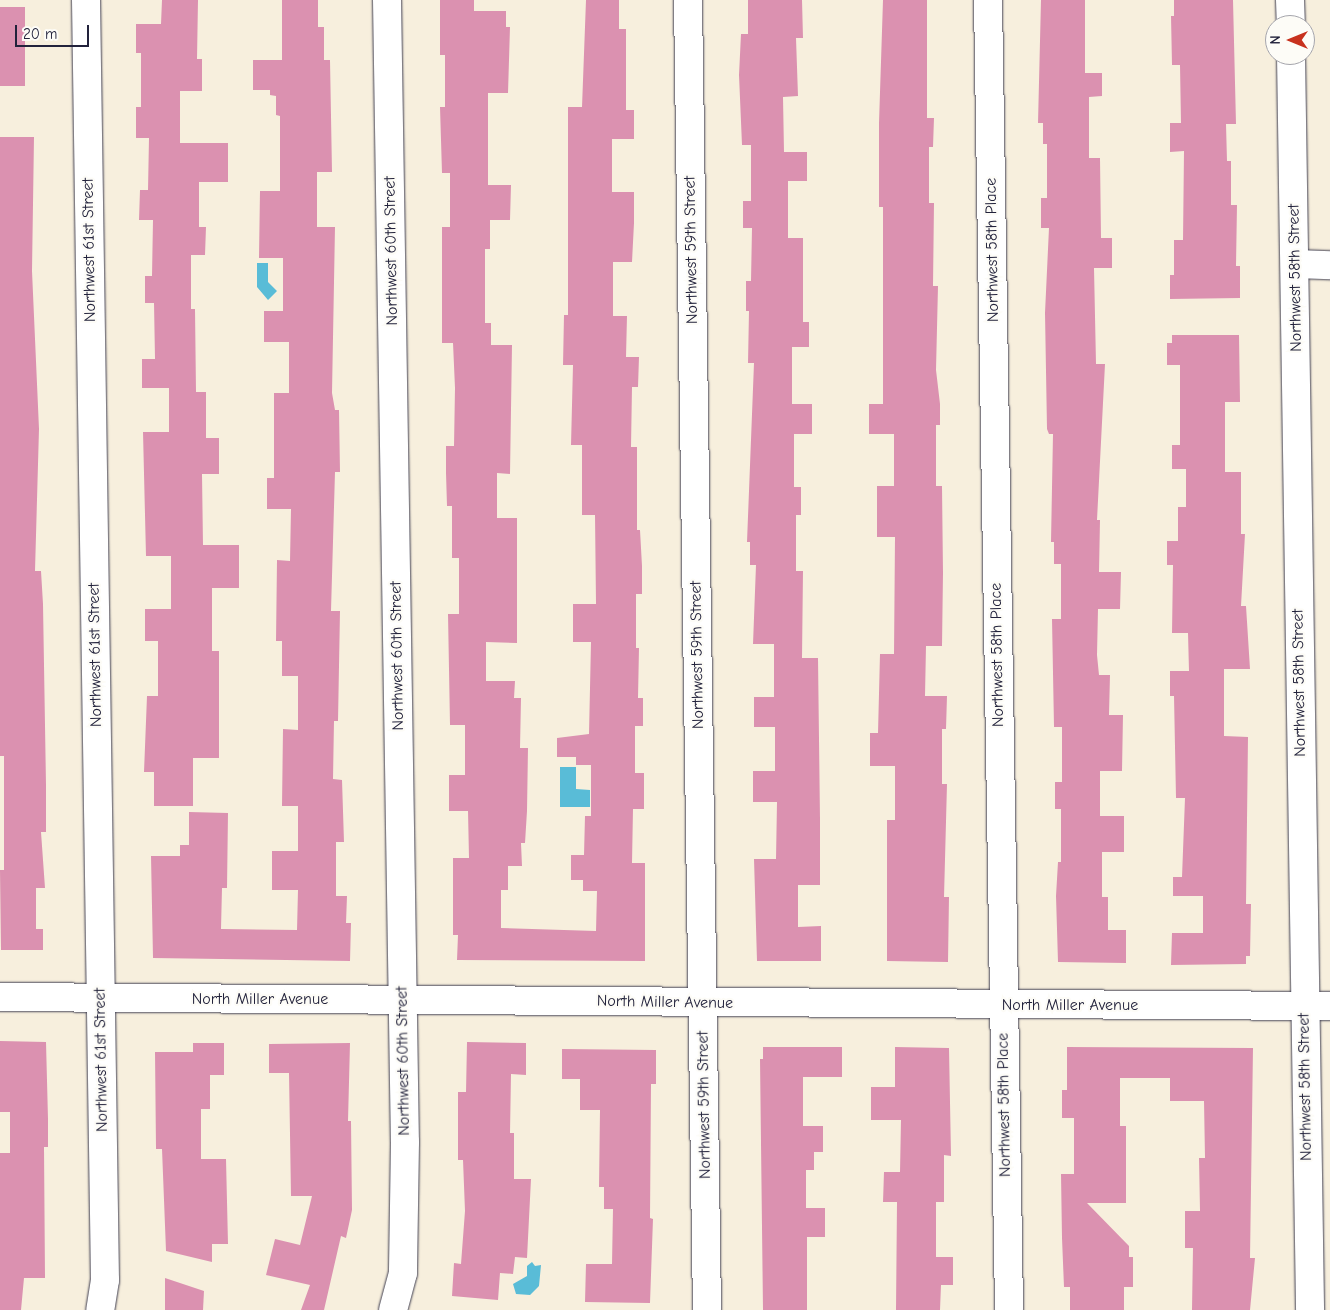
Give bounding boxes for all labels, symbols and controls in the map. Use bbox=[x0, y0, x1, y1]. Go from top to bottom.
scale bar bbox=[18, 15, 91, 47]
north arrow bbox=[1265, 15, 1315, 65]
text: 20 m bbox=[23, 25, 57, 43]
text: N bbox=[1267, 35, 1284, 45]
street label: Northwest 60th Street bbox=[380, 176, 402, 326]
street label: Northwest 59th Street bbox=[680, 176, 702, 324]
street label: Northwest 61st Street bbox=[78, 178, 100, 322]
street label: Northwest 58th Place bbox=[981, 178, 1003, 322]
street label: Northwest 58th Street bbox=[1284, 204, 1306, 352]
street label: Northwest 60th Street bbox=[386, 581, 408, 731]
street label: Northwest 59th Street bbox=[686, 581, 708, 729]
street label: Northwest 61st Street bbox=[84, 583, 106, 727]
street label: Northwest 58th Place bbox=[986, 583, 1008, 727]
street label: Northwest 58th Street bbox=[1288, 609, 1310, 757]
street label: Northwest 60th Street bbox=[392, 986, 414, 1136]
street label: Northwest 61st Street bbox=[90, 988, 112, 1132]
street label: North Miller Avenue bbox=[192, 989, 328, 1009]
street label: North Miller Avenue bbox=[597, 991, 733, 1013]
street label: North Miller Avenue bbox=[1002, 995, 1138, 1015]
street label: Northwest 58th Street bbox=[1294, 1013, 1316, 1161]
street label: Northwest 59th Street bbox=[693, 1031, 715, 1179]
street label: Northwest 58th Place bbox=[993, 1033, 1015, 1177]

